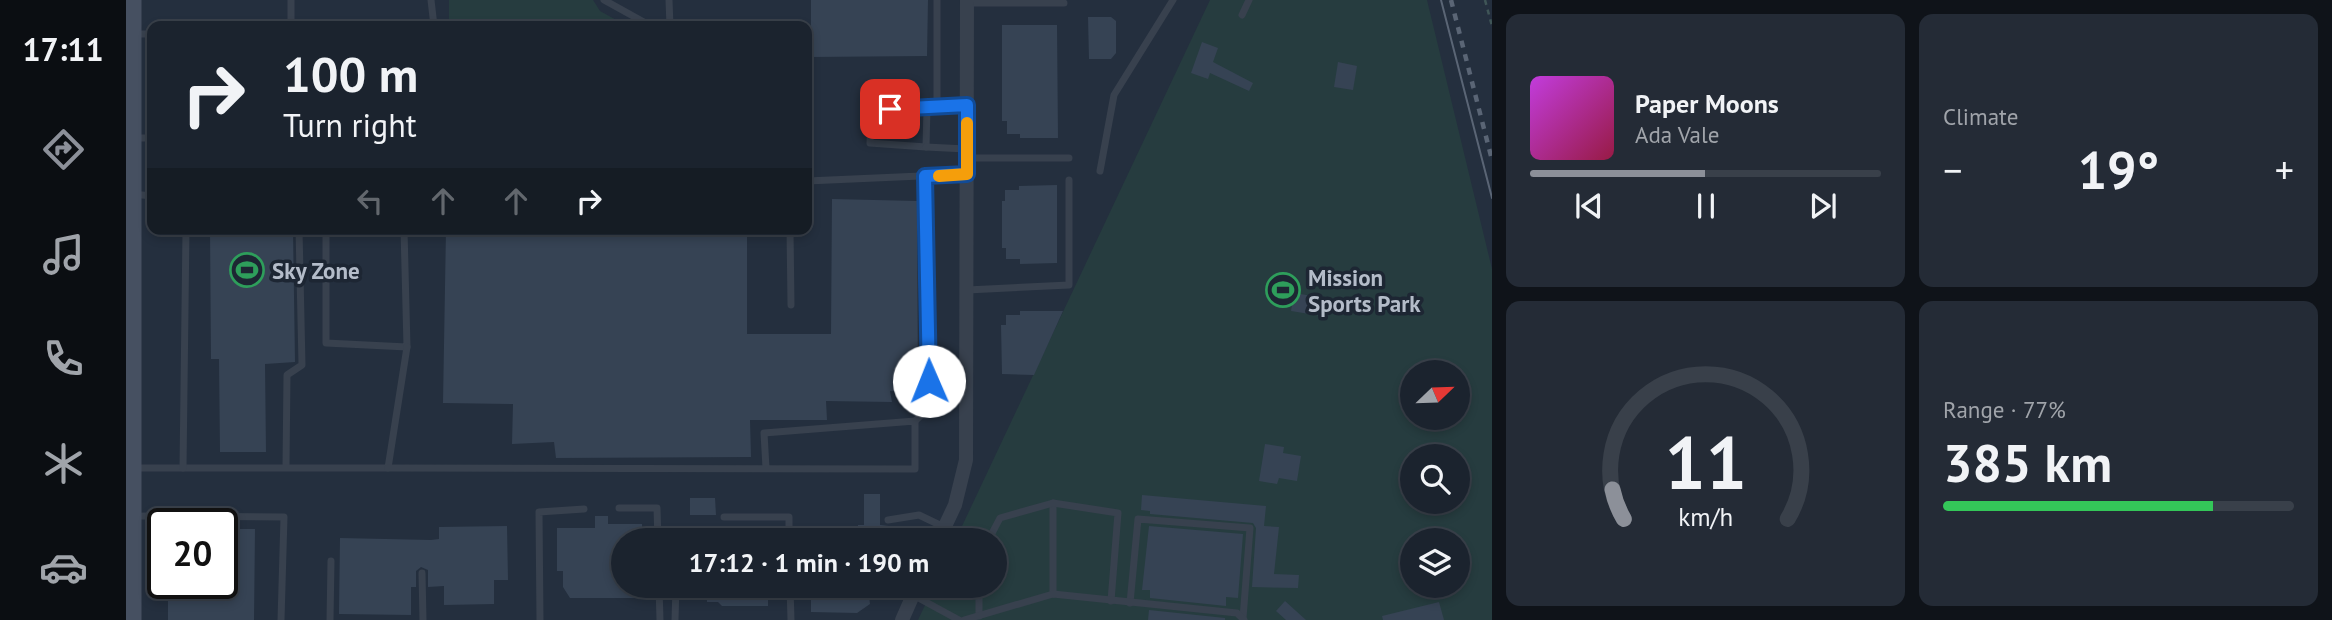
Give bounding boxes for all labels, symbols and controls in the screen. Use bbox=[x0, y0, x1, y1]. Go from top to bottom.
text: 17:11 bbox=[22, 28, 104, 70]
text: 100 m bbox=[283, 42, 418, 106]
icon: right bbox=[168, 49, 259, 140]
pin bbox=[860, 79, 920, 139]
text: Paper Moons bbox=[1635, 87, 1779, 120]
icon: arrive bbox=[871, 90, 909, 128]
text: Climate bbox=[1943, 102, 2018, 131]
text: Turn right bbox=[283, 104, 417, 146]
text: Ada Vale bbox=[1635, 120, 1719, 149]
icon: directions bbox=[39, 125, 88, 174]
text: 19° bbox=[2078, 136, 2159, 203]
text: − bbox=[1943, 145, 1962, 194]
text: + bbox=[2275, 145, 2294, 194]
icon: left bbox=[351, 182, 389, 220]
icon: ahead bbox=[424, 182, 462, 220]
icon: ahead bbox=[497, 182, 535, 220]
icon: right bbox=[570, 182, 608, 220]
icon: previous bbox=[1570, 187, 1608, 225]
icon: pause bbox=[1687, 187, 1725, 225]
icon: next bbox=[1804, 187, 1842, 225]
icon: music bbox=[39, 230, 88, 279]
sports icon: Sky Zone bbox=[228, 251, 266, 289]
place label: Sky Zone bbox=[272, 256, 360, 285]
place label: Mission Sports Park bbox=[1308, 263, 1421, 318]
sports icon: Mission Sports Park bbox=[1264, 271, 1302, 309]
icon: phone bbox=[39, 334, 88, 383]
position arrow bbox=[892, 344, 966, 418]
north arrow bbox=[1400, 360, 1470, 430]
map controls bbox=[1400, 360, 1470, 598]
text: Range · 77% bbox=[1943, 395, 2066, 424]
text: 11 bbox=[1664, 416, 1747, 510]
text: 385 km bbox=[1943, 429, 2112, 496]
icon: climate bbox=[39, 439, 88, 488]
button: search bbox=[1400, 444, 1470, 514]
text: km/h bbox=[1678, 501, 1733, 533]
speed limit sign: 20 bbox=[147, 508, 238, 599]
button: layers bbox=[1400, 528, 1470, 598]
icon: car bbox=[39, 543, 88, 592]
text: 17:12 · 1 min · 190 m bbox=[689, 546, 929, 579]

